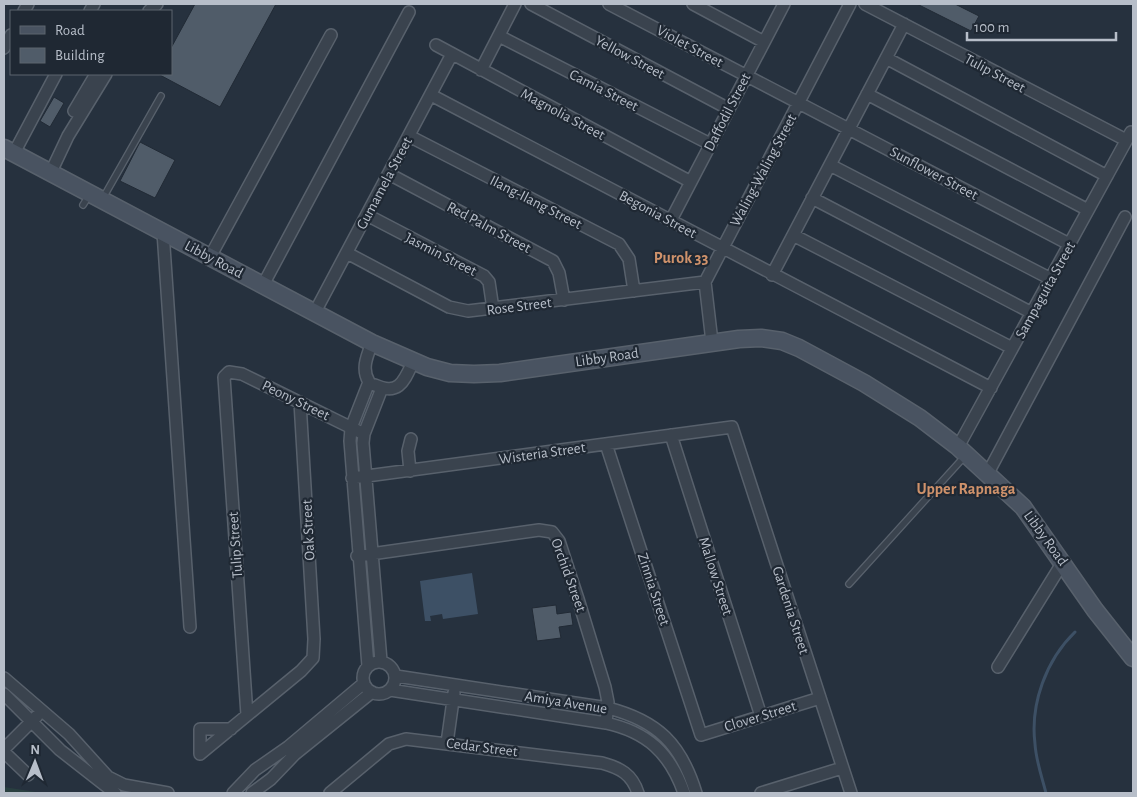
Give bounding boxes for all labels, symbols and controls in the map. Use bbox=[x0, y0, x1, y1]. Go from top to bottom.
legend bbox=[10, 10, 172, 75]
scale bar bbox=[967, 10, 1116, 42]
text: 100 m bbox=[974, 20, 1009, 35]
text: Road bbox=[55, 23, 85, 38]
street label: Violet Street bbox=[654, 23, 726, 70]
street label: Yellow Street bbox=[593, 33, 667, 82]
text: Building bbox=[55, 48, 105, 63]
street label: Tulip Street bbox=[962, 51, 1028, 96]
street label: Camia Street bbox=[567, 67, 641, 114]
street label: Daffodil Street bbox=[701, 71, 754, 154]
street label: Magnolia Street bbox=[518, 86, 608, 143]
street label: Waling-Waling Street bbox=[727, 111, 799, 229]
street label: Gumamela Street bbox=[354, 134, 415, 232]
street label: Sunflower Street bbox=[887, 144, 980, 203]
street label: Ilang-Ilang Street bbox=[487, 173, 584, 232]
street label: Begonia Street bbox=[617, 188, 699, 241]
street label: Red Palm Street bbox=[444, 199, 533, 256]
street label: Jasmin Street bbox=[403, 230, 479, 279]
street label: Libby Road bbox=[182, 238, 246, 281]
street label: Sampaguita Street bbox=[1013, 239, 1078, 341]
district label: Purok 33 bbox=[654, 250, 708, 266]
street label: Rose Street bbox=[486, 295, 553, 318]
street label: Libby Road bbox=[574, 346, 640, 369]
street label: Peony Street bbox=[260, 378, 332, 423]
street label: Wisteria Street bbox=[498, 440, 587, 467]
district label: Upper Rapnaga bbox=[917, 481, 1016, 497]
street label: Oak Street bbox=[299, 499, 318, 561]
street label: Libby Road bbox=[1021, 508, 1071, 569]
street label: Tulip Street bbox=[226, 511, 245, 579]
street label: Mallow Street bbox=[696, 535, 735, 617]
street label: Orchid Street bbox=[548, 536, 589, 614]
street label: Zinnia Street bbox=[635, 551, 672, 627]
street label: Gardenia Street bbox=[769, 564, 812, 656]
street label: Amiya Avenue bbox=[524, 689, 608, 716]
street label: Clover Street bbox=[722, 698, 798, 735]
street label: Cedar Street bbox=[445, 736, 519, 759]
north arrow bbox=[10, 737, 60, 787]
text: N bbox=[30, 743, 40, 757]

